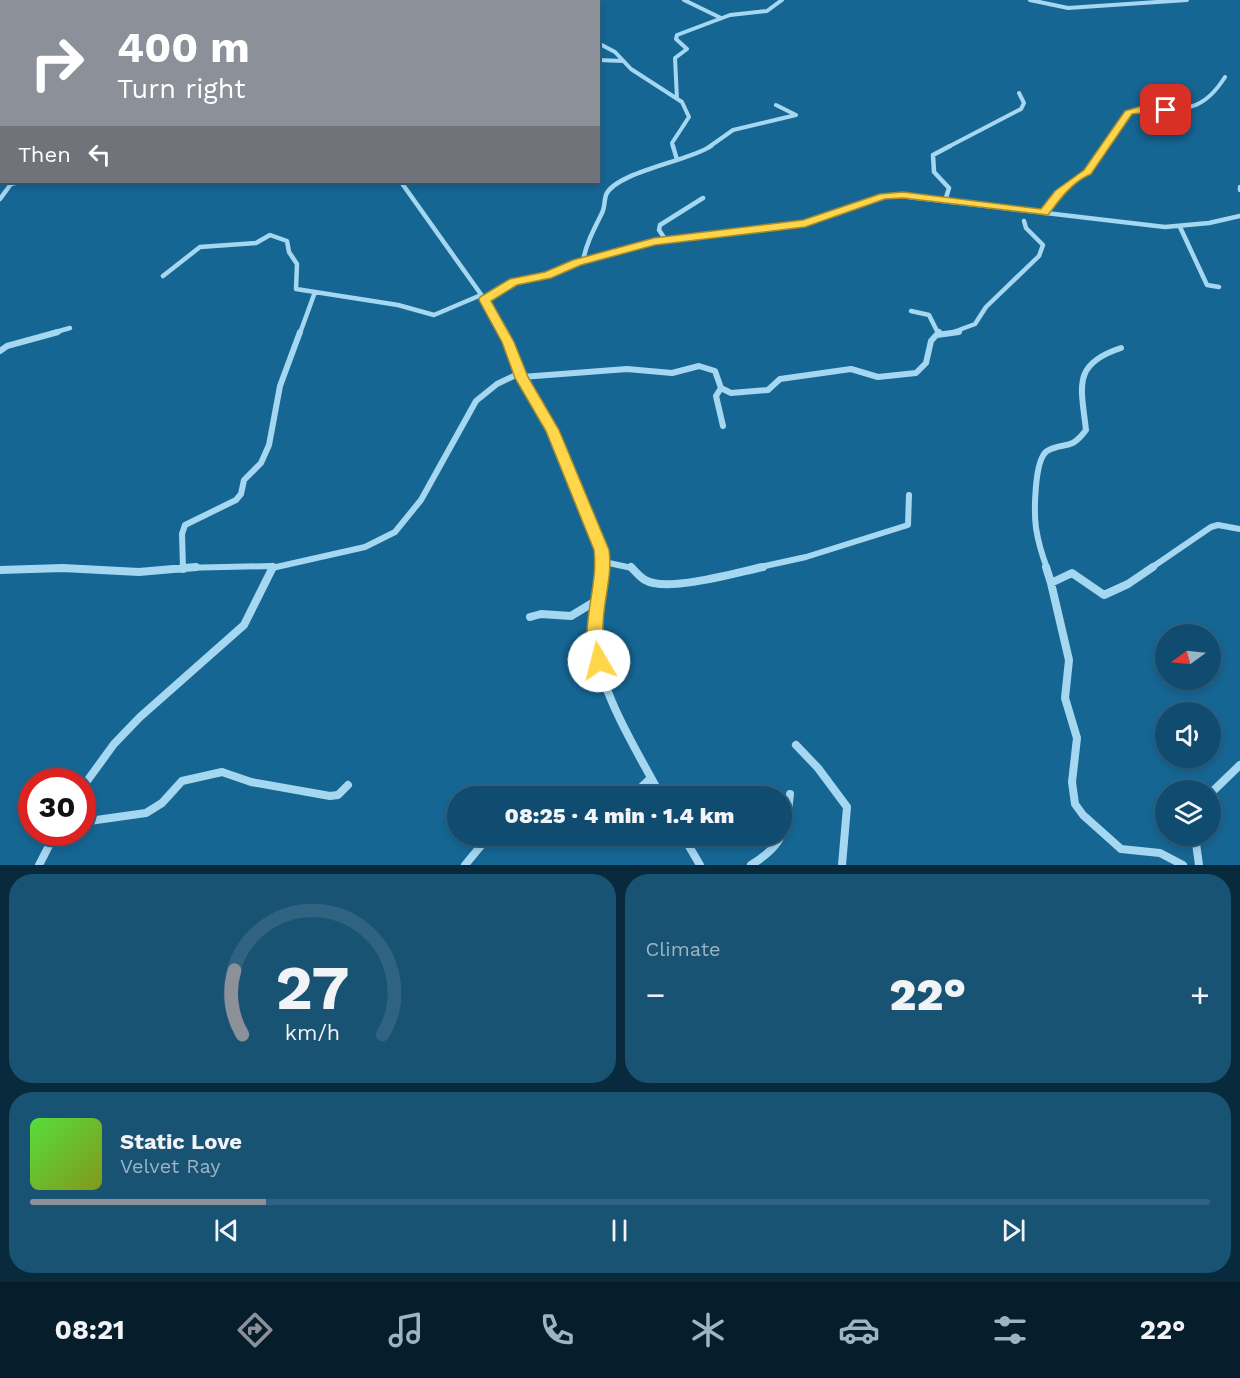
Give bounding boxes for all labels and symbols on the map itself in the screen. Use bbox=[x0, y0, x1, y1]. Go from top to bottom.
pin bbox=[1140, 84, 1191, 135]
north arrow bbox=[1155, 624, 1221, 690]
position arrow bbox=[567, 629, 631, 693]
speed limit sign: 30 bbox=[18, 768, 96, 846]

